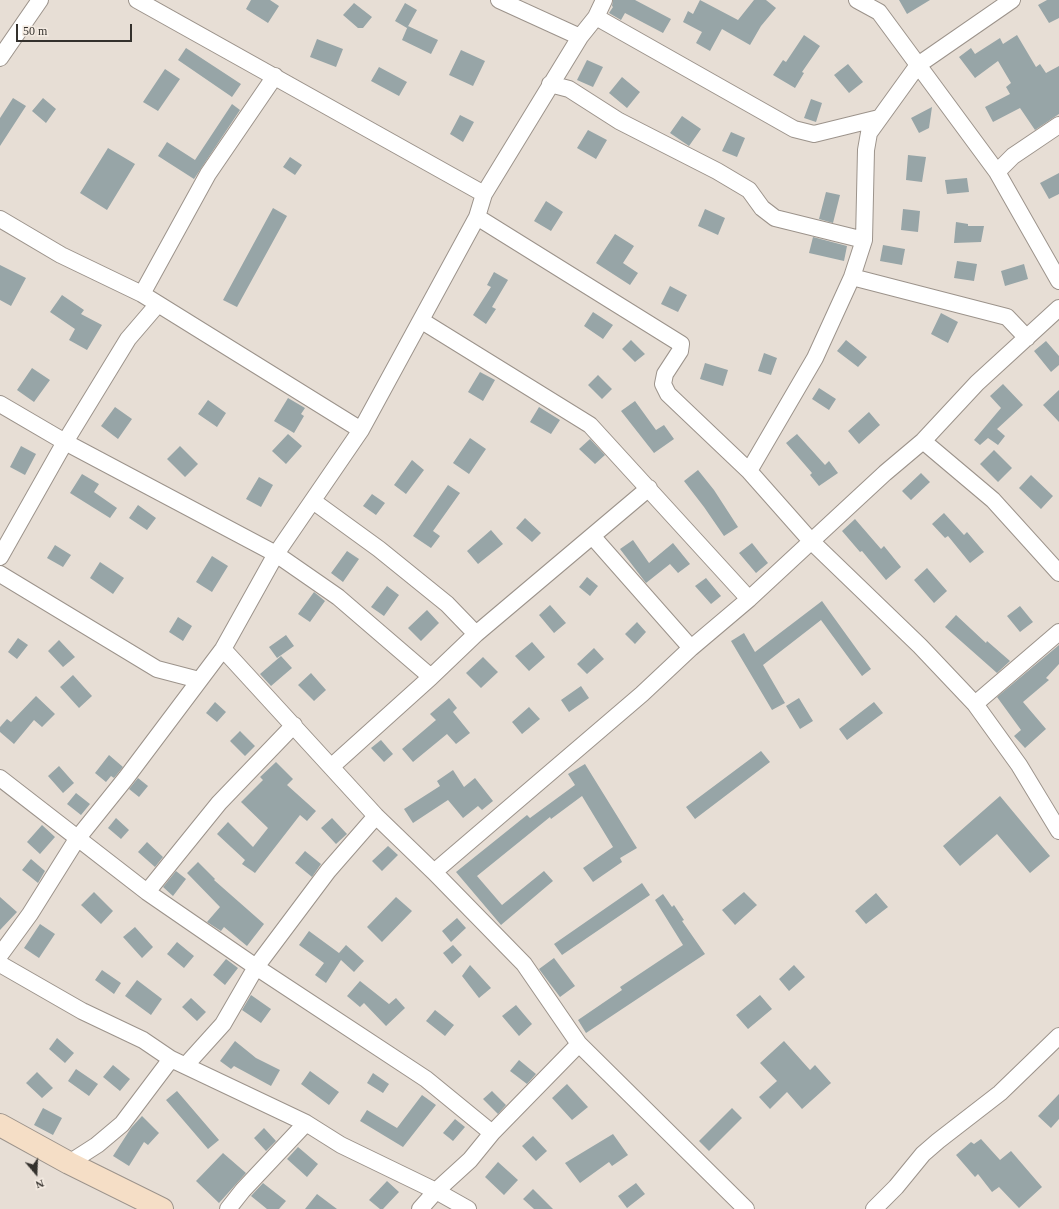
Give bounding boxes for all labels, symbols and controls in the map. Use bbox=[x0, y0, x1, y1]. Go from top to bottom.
scale bar bbox=[18, 16, 134, 42]
text: 50 m bbox=[23, 24, 47, 38]
north arrow bbox=[16, 1153, 56, 1193]
text: N bbox=[34, 1177, 46, 1191]

